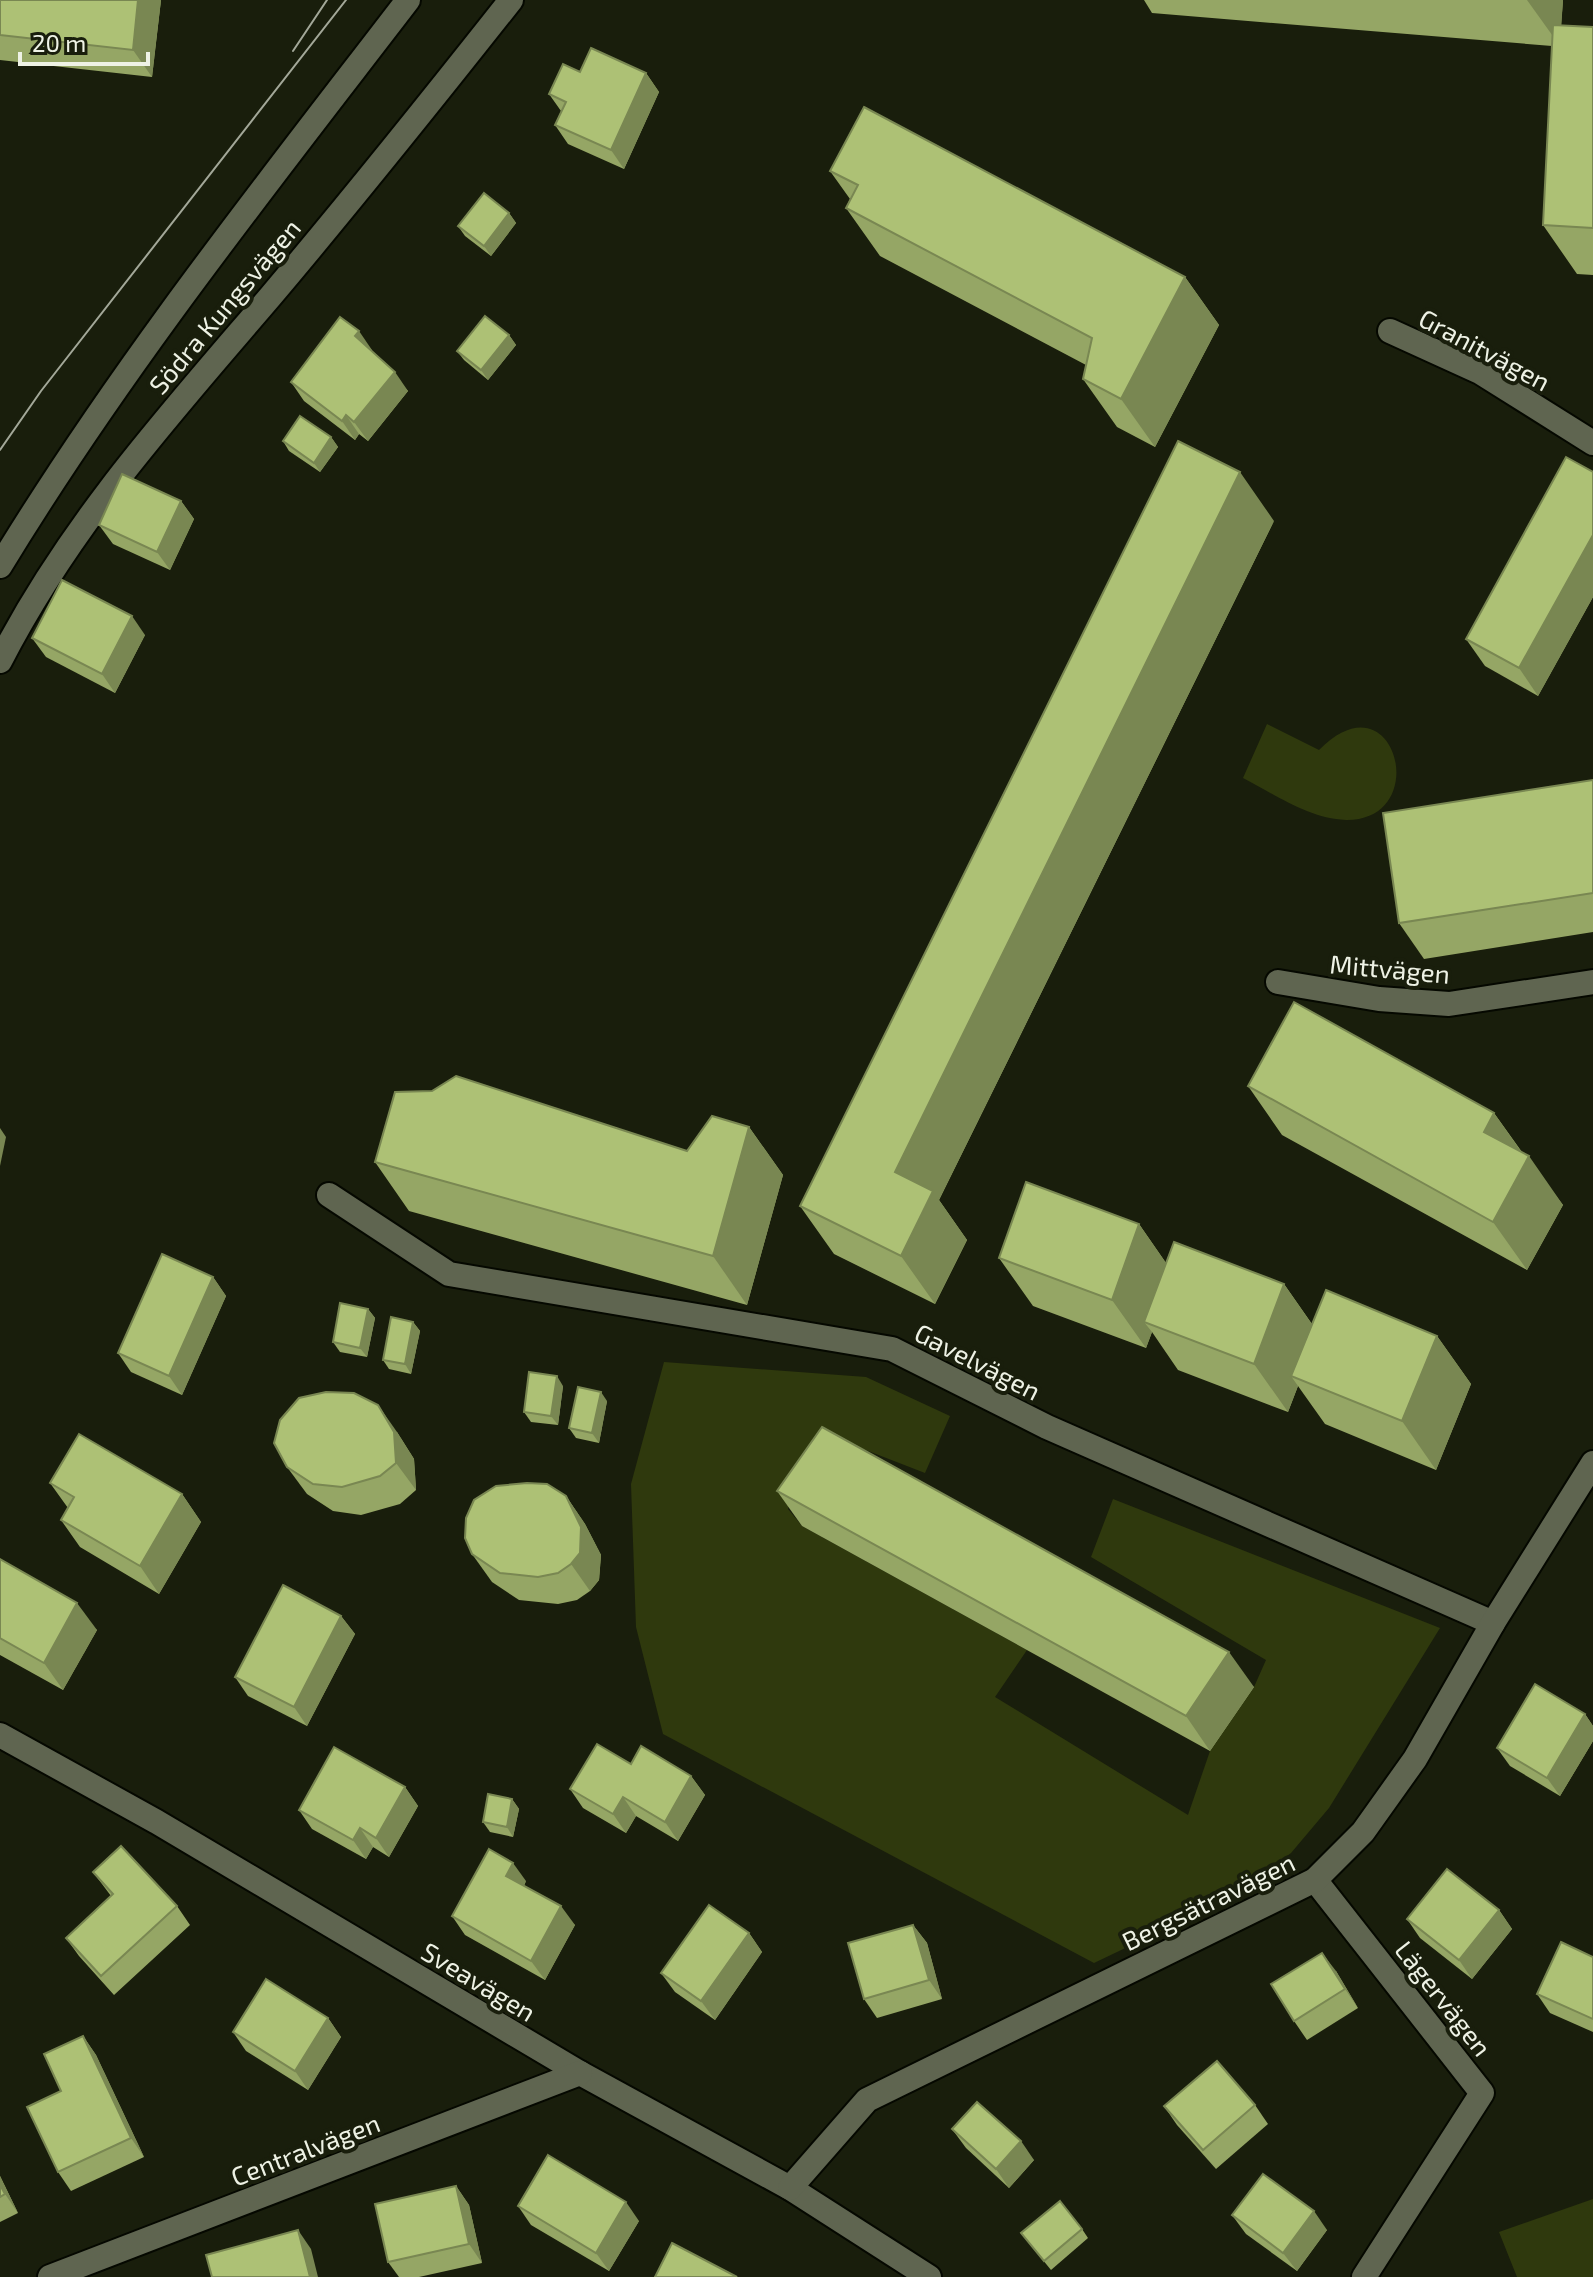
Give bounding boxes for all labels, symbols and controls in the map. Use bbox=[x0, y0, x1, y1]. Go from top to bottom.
scale bar bbox=[20, 16, 148, 66]
text: 20 m bbox=[32, 28, 86, 57]
street label: Södra Kungsvägen bbox=[142, 212, 306, 400]
street label: Granitvägen bbox=[1414, 302, 1556, 396]
street label: Mittvägen bbox=[1329, 947, 1451, 989]
street label: Gavelvägen bbox=[910, 1316, 1046, 1406]
street label: Bergsätravägen bbox=[1117, 1846, 1299, 1956]
street label: Lägervägen bbox=[1389, 1934, 1499, 2062]
street label: Sveavägen bbox=[416, 1935, 542, 2027]
street label: Centralvägen bbox=[226, 2106, 384, 2192]

